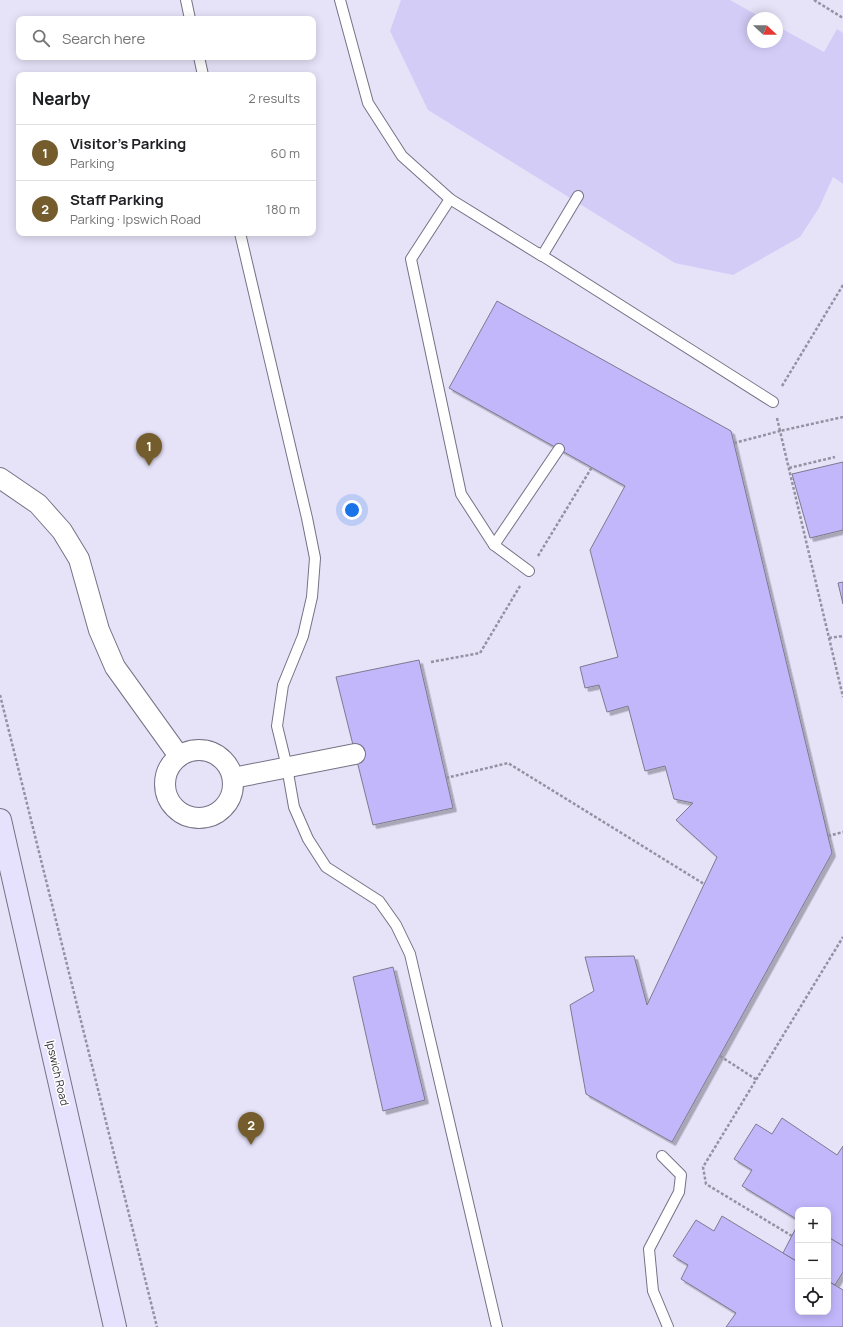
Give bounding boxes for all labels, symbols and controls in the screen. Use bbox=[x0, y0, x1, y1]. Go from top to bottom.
north arrow bbox=[747, 12, 783, 48]
search box bbox=[16, 16, 316, 60]
icon: search bbox=[30, 27, 52, 49]
text: Search here bbox=[62, 28, 145, 49]
text: Nearby bbox=[32, 87, 90, 110]
text: 2 results bbox=[248, 89, 300, 107]
text: Visitor's Parking bbox=[70, 133, 186, 154]
text: 1 bbox=[42, 144, 48, 162]
text: 60 m bbox=[270, 144, 300, 162]
text: Parking bbox=[70, 154, 114, 172]
text: Staff Parking bbox=[70, 189, 164, 210]
text: 2 bbox=[41, 200, 49, 218]
text: 180 m bbox=[266, 200, 300, 218]
text: Parking · Ipswich Road bbox=[70, 210, 201, 228]
pin: 1 bbox=[136, 433, 162, 466]
your location bbox=[342, 500, 362, 520]
street label: Ipswich Road bbox=[43, 1039, 73, 1107]
pin: 2 bbox=[238, 1112, 264, 1145]
map controls bbox=[795, 1207, 831, 1315]
button: + bbox=[795, 1207, 831, 1243]
button: − bbox=[795, 1243, 831, 1279]
button: locate bbox=[795, 1279, 831, 1315]

